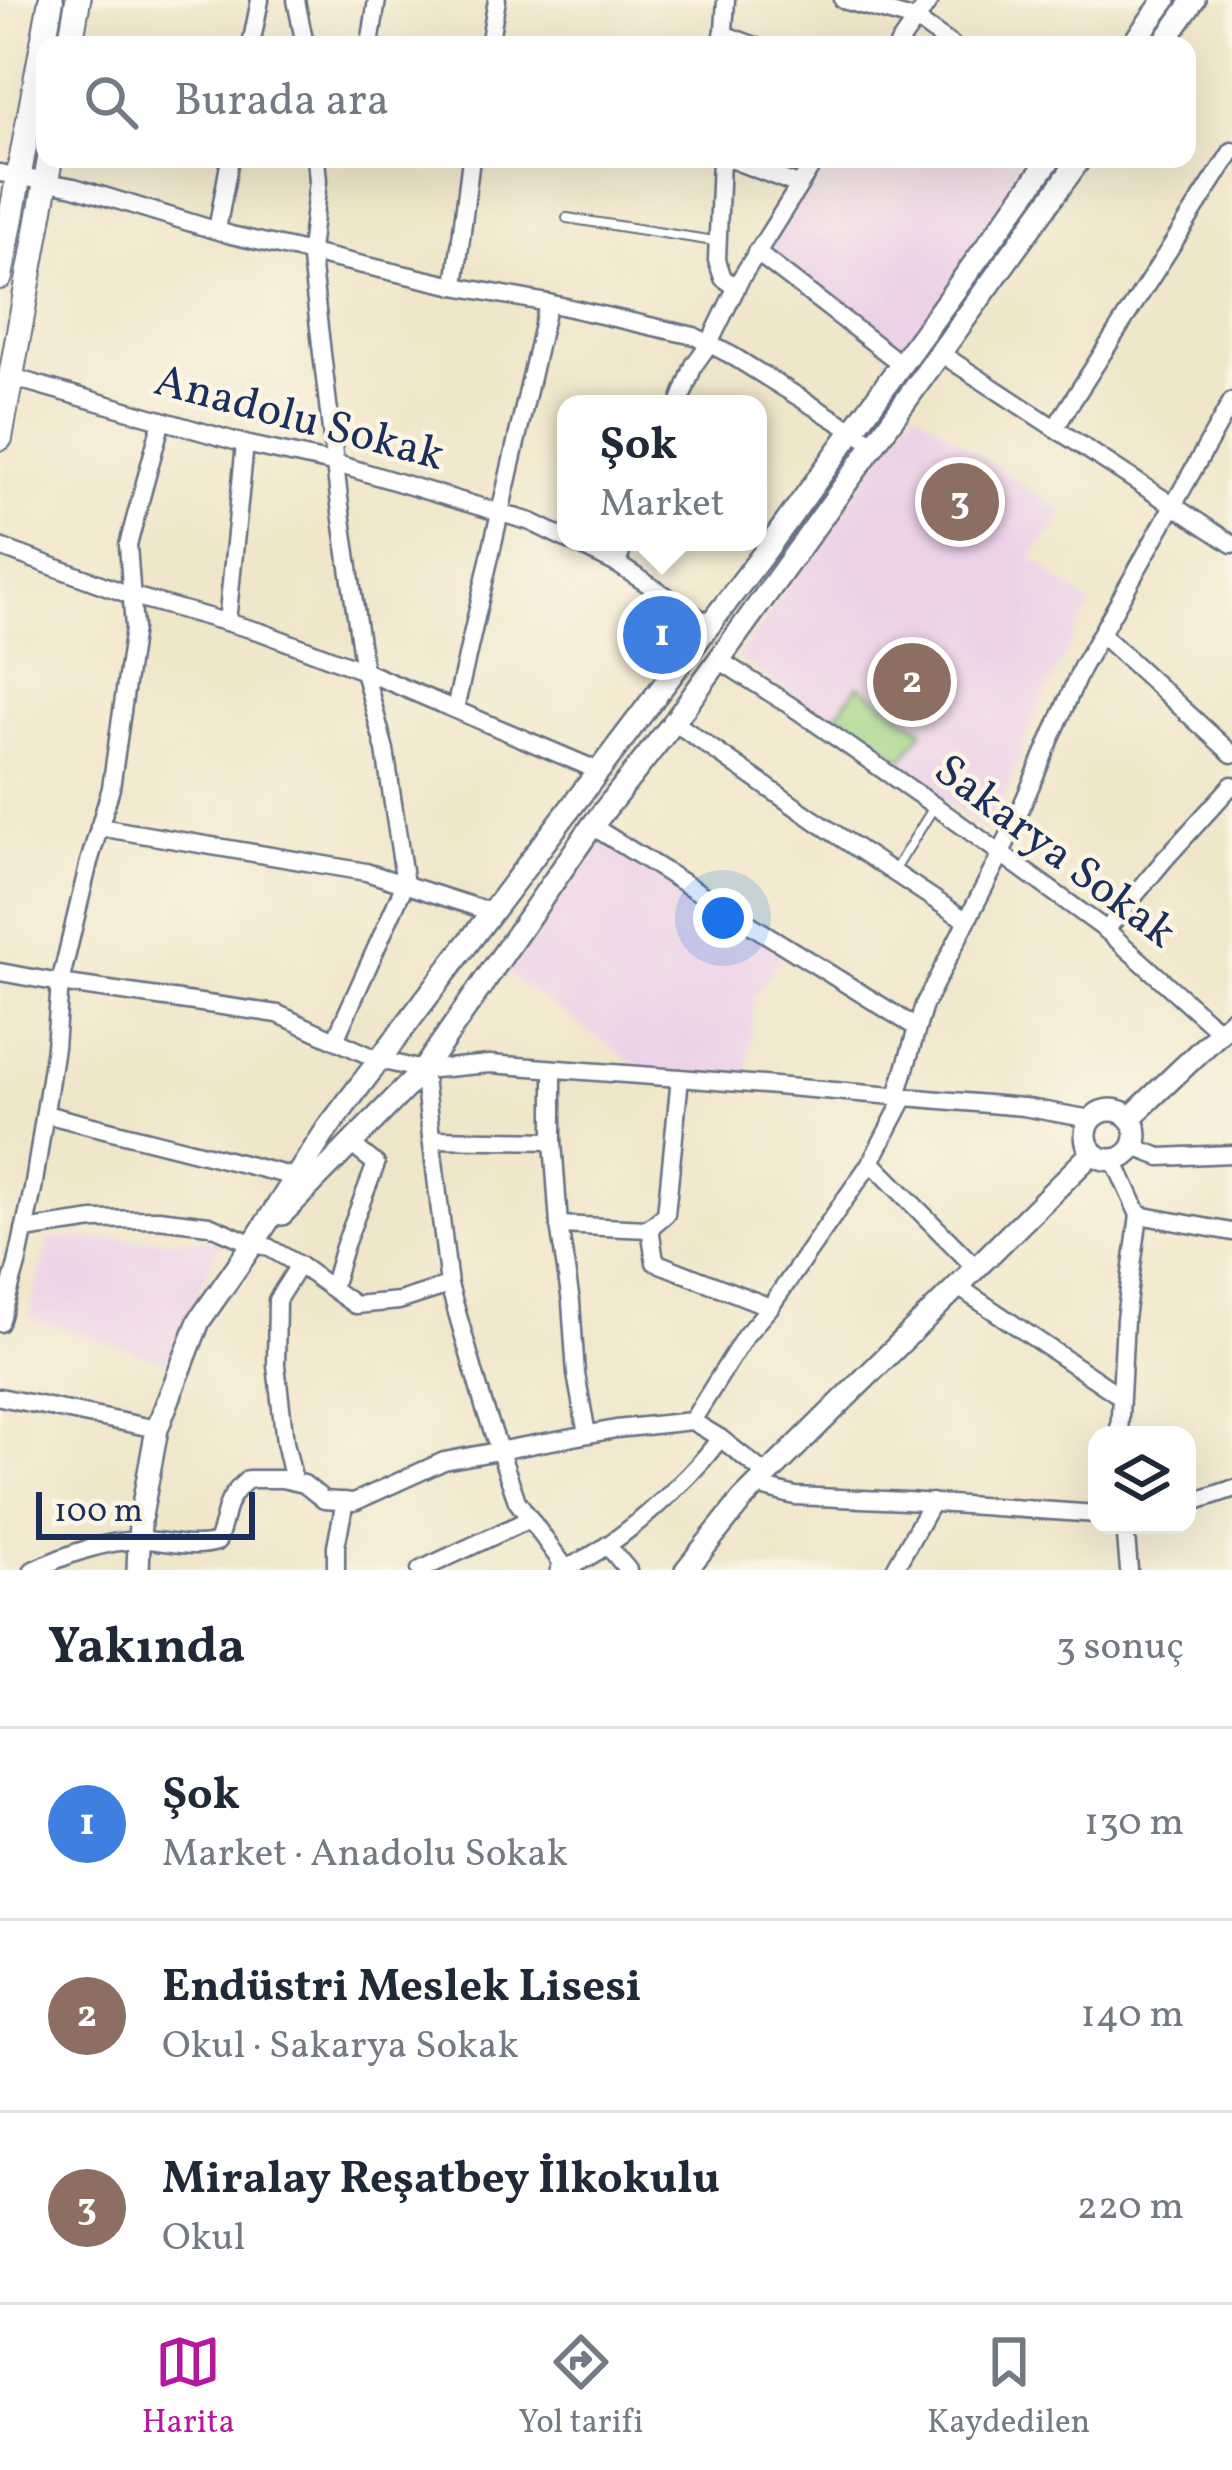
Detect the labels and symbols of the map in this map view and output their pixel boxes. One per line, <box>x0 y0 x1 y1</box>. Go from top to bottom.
street label: Anadolu Sokak <box>147 351 451 489</box>
pin: 3 <box>921 457 999 547</box>
pin: 1 <box>623 590 701 680</box>
pin: 2 <box>873 637 951 727</box>
street label: Sakarya Sokak <box>920 741 1188 965</box>
your location <box>693 888 753 948</box>
scale bar <box>36 1486 255 1539</box>

